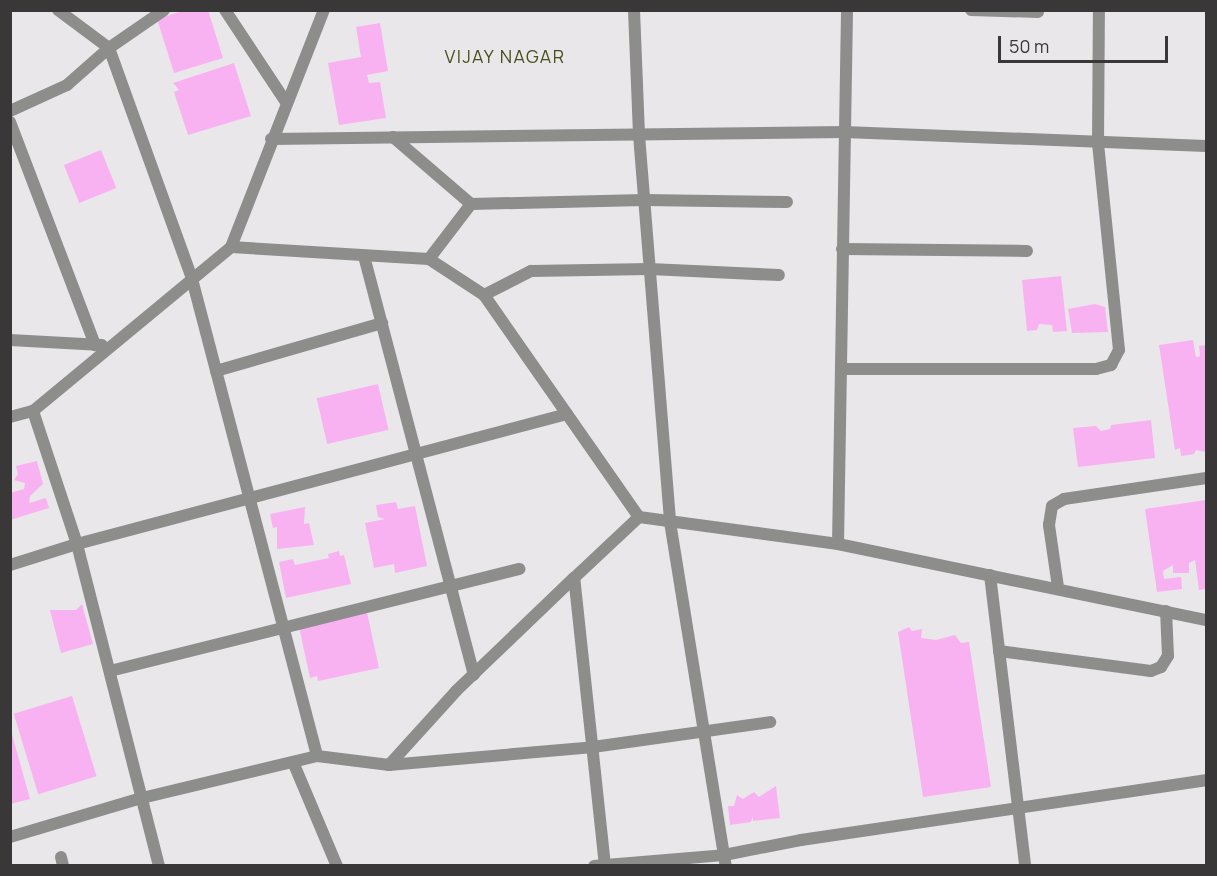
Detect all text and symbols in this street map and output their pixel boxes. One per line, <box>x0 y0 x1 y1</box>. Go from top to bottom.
scale bar <box>1001 24 1170 62</box>
text: 50 m <box>1009 34 1049 58</box>
district label: VIJAY NAGAR <box>444 45 566 67</box>

